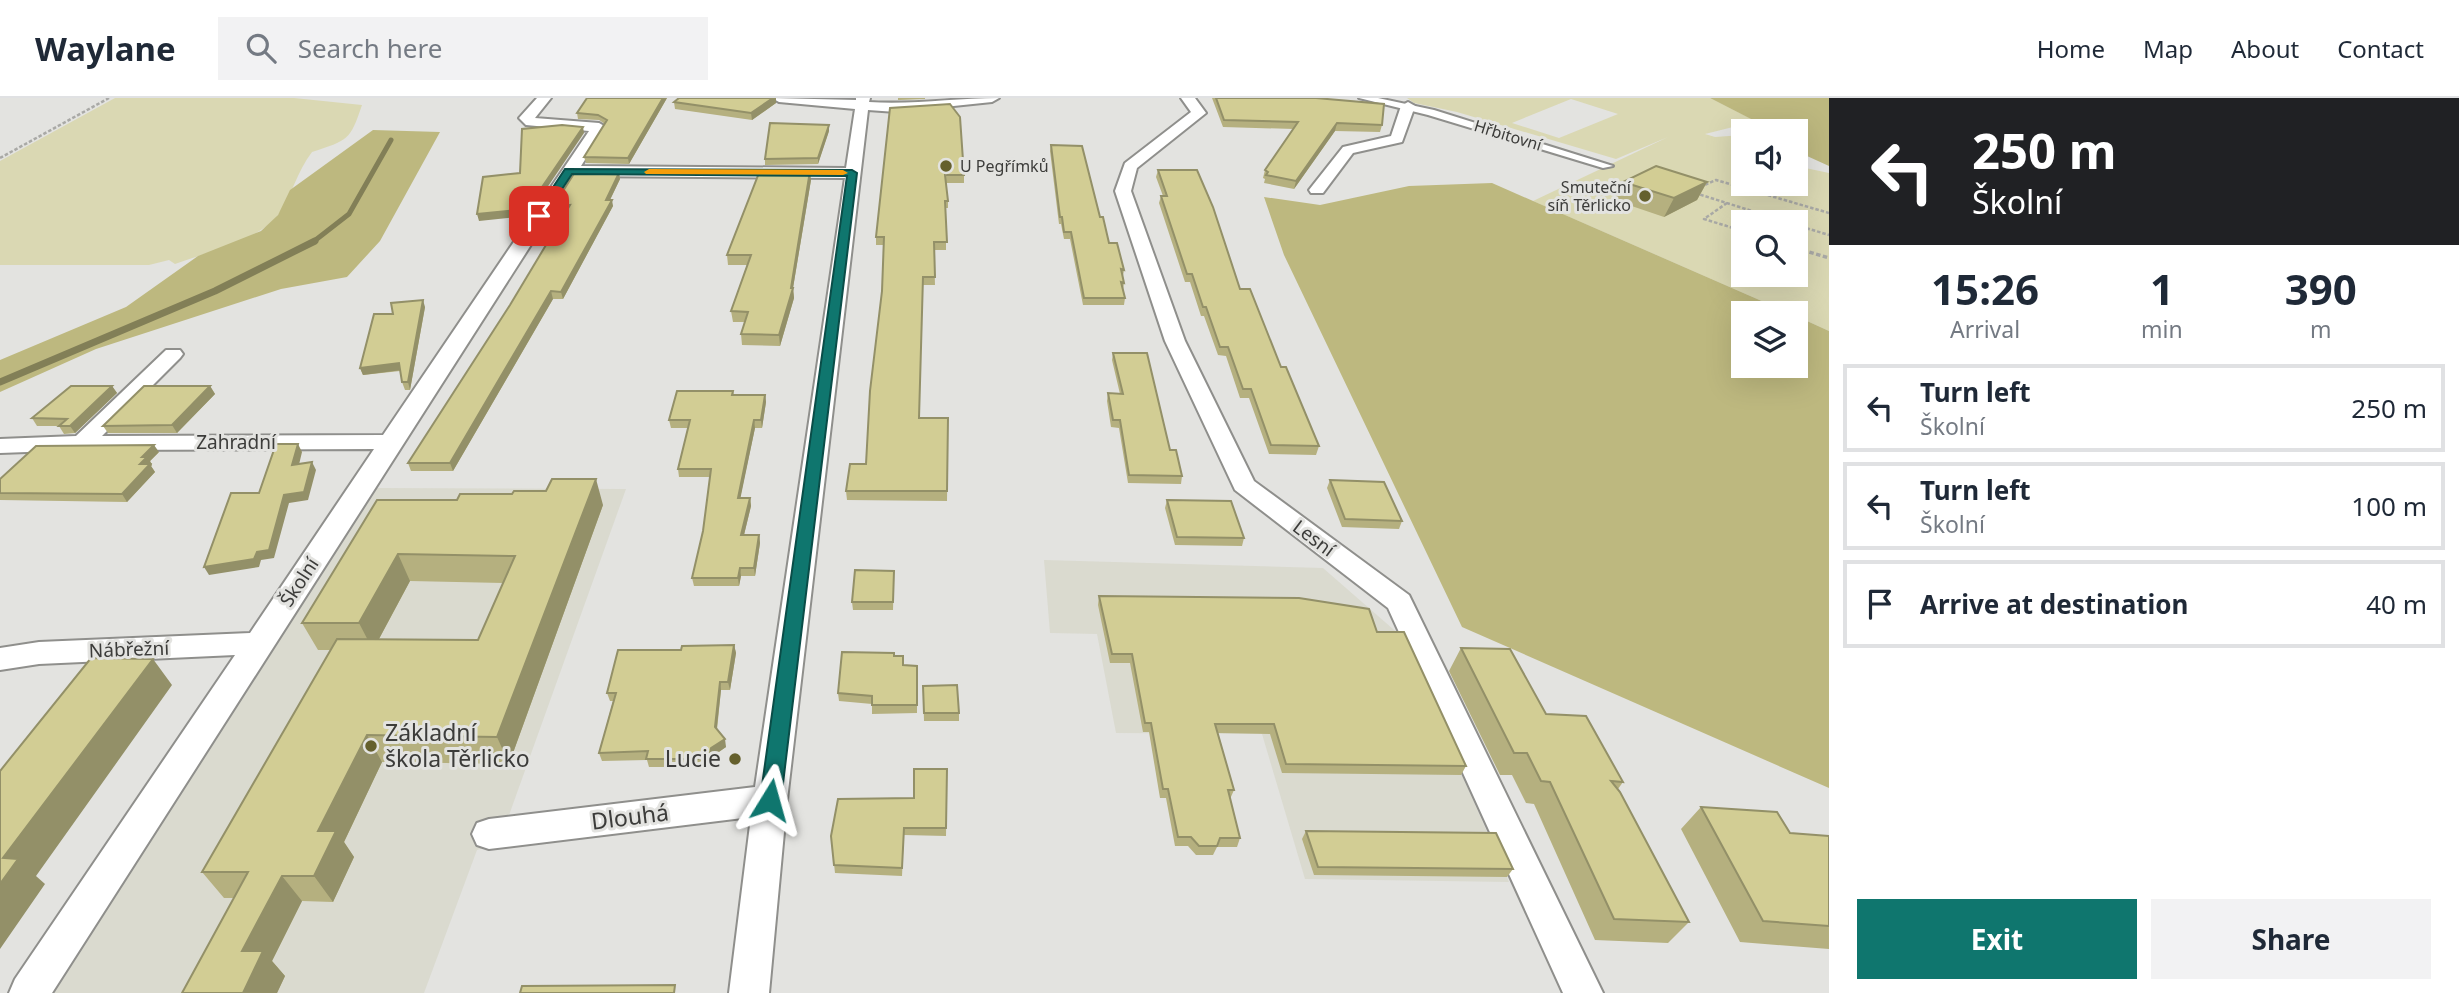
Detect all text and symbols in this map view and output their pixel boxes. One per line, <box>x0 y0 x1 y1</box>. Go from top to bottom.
search box <box>218 17 708 80</box>
text: Waylane <box>35 26 176 71</box>
icon: search <box>242 29 280 67</box>
text: Search here <box>298 30 442 66</box>
text: Home <box>2037 32 2105 65</box>
text: Map <box>2143 32 2193 65</box>
text: About <box>2231 32 2299 65</box>
text: Contact <box>2337 32 2424 65</box>
street label: Hřbitovní <box>1471 114 1545 156</box>
text: 250 m <box>1972 117 2117 183</box>
map controls <box>1731 119 1808 378</box>
button: sound <box>1731 119 1808 196</box>
icon: left <box>1857 126 1948 217</box>
place label: U Pegřímků <box>960 155 1049 177</box>
marker: U Pegřímků <box>938 158 954 174</box>
place label: Smuteční síň Těrlicko <box>1548 176 1632 216</box>
text: Školní <box>1972 180 2062 223</box>
pin <box>509 186 569 246</box>
marker: Smuteční síň Těrlicko <box>1637 188 1653 204</box>
icon: arrive <box>520 197 558 235</box>
button: search <box>1731 210 1808 287</box>
text: 15:26 <box>1931 260 2039 317</box>
text: 1 <box>2150 260 2174 317</box>
text: 390 <box>2285 260 2357 317</box>
button: layers <box>1731 301 1808 378</box>
text: Arrival <box>1950 313 2020 345</box>
text: min <box>2141 313 2183 345</box>
text: m <box>2310 313 2332 345</box>
text: Turn left <box>1920 374 2031 410</box>
icon: left <box>1861 389 1899 427</box>
text: 250 m <box>2351 390 2427 426</box>
text: Školní <box>1920 410 1985 442</box>
street label: Zahradní <box>196 429 277 455</box>
text: Turn left <box>1920 472 2031 508</box>
icon: left <box>1861 487 1899 525</box>
text: 100 m <box>2351 488 2427 524</box>
text: Školní <box>1920 508 1985 540</box>
street label: Lesní <box>1288 514 1341 563</box>
street label: Školní <box>273 552 325 612</box>
icon: arrive <box>1861 585 1899 623</box>
text: Arrive at destination <box>1920 586 2189 622</box>
text: 40 m <box>2366 586 2427 622</box>
street label: Nábřežní <box>88 635 171 663</box>
place label: Základní škola Těrlicko <box>385 716 530 774</box>
marker: Základní škola Těrlicko <box>363 738 379 754</box>
place label: Lucie <box>665 742 721 774</box>
marker: Lucie <box>727 751 743 767</box>
position arrow <box>733 763 807 837</box>
street label: Dlouhá <box>589 795 671 837</box>
button: Exit <box>1857 899 2137 979</box>
button: Share <box>2151 899 2431 979</box>

